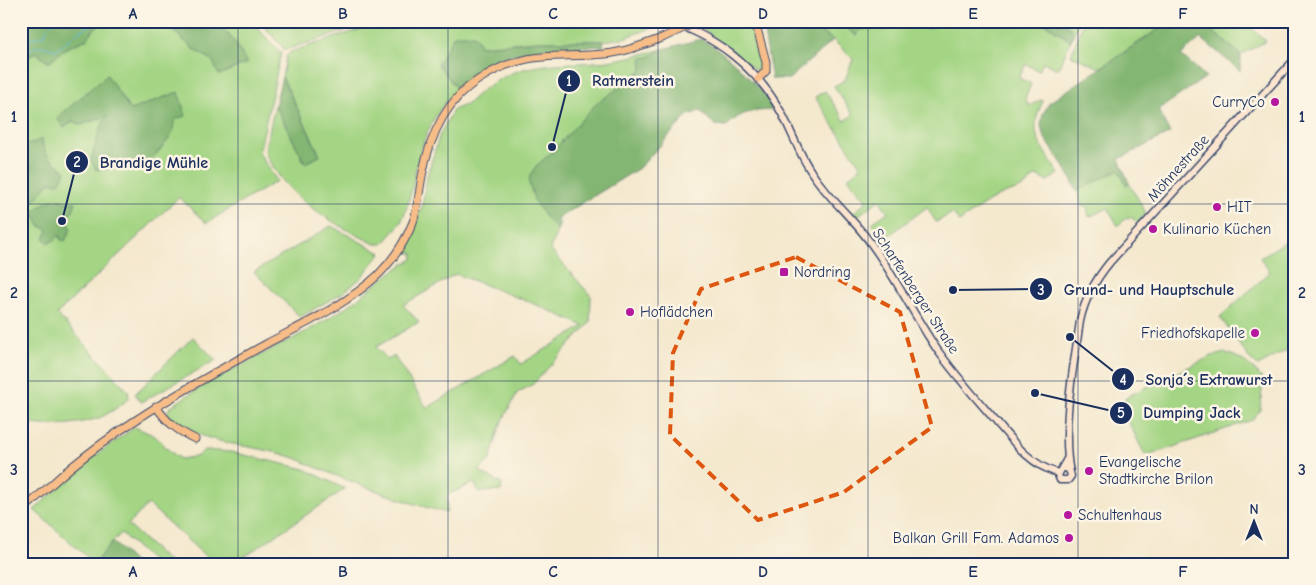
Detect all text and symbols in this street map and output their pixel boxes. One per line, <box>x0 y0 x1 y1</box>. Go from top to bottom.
text: A <box>129 5 138 23</box>
text: B <box>338 5 348 23</box>
text: C <box>548 5 558 23</box>
text: D <box>758 5 768 23</box>
text: E <box>968 5 978 23</box>
text: F <box>1178 5 1188 23</box>
callout: Ratmerstein <box>557 65 684 96</box>
text: 1 <box>566 72 572 90</box>
text: Ratmerstein <box>592 72 674 90</box>
place label: CurryCo <box>1212 93 1265 111</box>
marker: CurryCo <box>1269 96 1281 108</box>
text: 1 <box>11 108 17 126</box>
text: 1 <box>1299 108 1305 126</box>
street label: Möhnestraße <box>1143 131 1213 205</box>
callout: Brandige Mühle <box>65 147 218 178</box>
text: 2 <box>73 153 81 171</box>
text: Brandige Mühle <box>100 154 208 172</box>
place label: HIT <box>1227 198 1252 216</box>
marker: HIT <box>1211 201 1223 213</box>
place label: Kulinario Küchen <box>1163 220 1271 238</box>
marker: Kulinario Küchen <box>1147 223 1159 235</box>
street label: Scharfenberger Straße <box>869 225 964 357</box>
place label: Nordring <box>794 263 851 281</box>
marker: Nordring <box>778 266 790 278</box>
callout: Grund- und Hauptschule <box>1029 274 1244 305</box>
text: 3 <box>1037 281 1045 299</box>
text: Grund- und Hauptschule <box>1064 281 1234 299</box>
text: 2 <box>10 284 18 302</box>
text: 2 <box>1298 284 1306 302</box>
place label: Hoflädchen <box>640 303 713 321</box>
marker: Hoflädchen <box>624 306 636 318</box>
place label: Friedhofskapelle <box>1141 324 1245 342</box>
marker: Friedhofskapelle <box>1249 327 1261 339</box>
callout: Sonja´s Extrawurst <box>1110 364 1283 395</box>
text: 4 <box>1119 371 1127 389</box>
text: Sonja´s Extrawurst <box>1145 371 1273 389</box>
callout: Dumping Jack <box>1109 397 1251 428</box>
text: 5 <box>1117 404 1125 422</box>
text: Dumping Jack <box>1143 404 1241 422</box>
place label: Evangelische Stadtkirche Brilon <box>1099 453 1213 488</box>
text: 3 <box>10 461 18 479</box>
text: 3 <box>1298 461 1306 479</box>
marker: Evangelische Stadtkirche Brilon <box>1083 465 1095 477</box>
north arrow <box>1228 498 1278 548</box>
text: N <box>1249 501 1259 518</box>
place label: Schultenhaus <box>1078 506 1162 524</box>
marker: Schultenhaus <box>1062 509 1074 521</box>
place label: Balkan Grill Fam. Adamos <box>893 529 1059 547</box>
marker: Balkan Grill Fam. Adamos <box>1063 532 1075 544</box>
text: A <box>129 563 138 581</box>
text: B <box>338 563 348 581</box>
text: C <box>548 563 558 581</box>
text: D <box>758 563 768 581</box>
text: E <box>968 563 978 581</box>
text: F <box>1178 563 1188 581</box>

